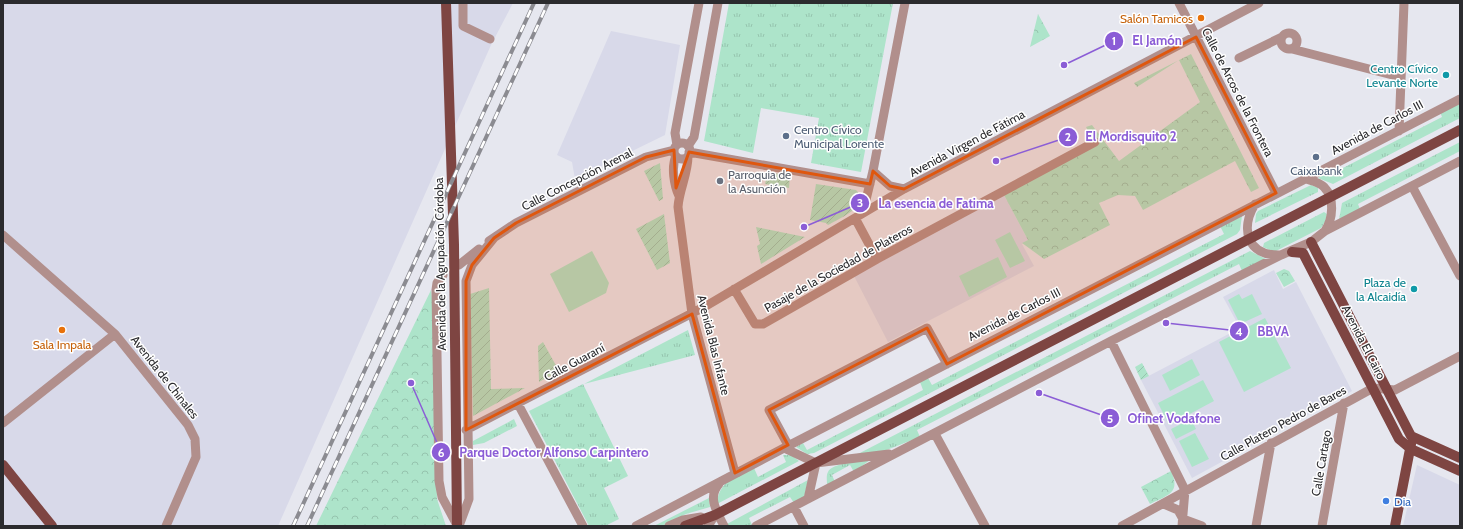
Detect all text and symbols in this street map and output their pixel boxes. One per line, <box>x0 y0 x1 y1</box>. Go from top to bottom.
place label: Salón Tamicos <box>1120 11 1193 26</box>
marker: Salón Tamicos <box>1196 13 1206 23</box>
street label: Calle de Arcos de la Frontera <box>1199 25 1277 159</box>
callout: El Jamón <box>1104 28 1190 53</box>
text: El Jamón <box>1132 32 1182 48</box>
text: 1 <box>1112 33 1116 48</box>
place label: Centro Cívico Levante Norte <box>1366 61 1438 90</box>
marker: Centro Cívico Levante Norte <box>1441 70 1451 80</box>
street label: Avenida de Carlos III <box>1328 96 1426 158</box>
street label: Avenida Virgen de Fátima <box>907 106 1027 180</box>
place label: Centro Cívico Municipal Lorente <box>794 122 884 151</box>
callout: El Mordisquito 2 <box>1058 124 1185 149</box>
text: El Mordisquito 2 <box>1085 128 1177 144</box>
text: 2 <box>1065 129 1071 144</box>
marker: Centro Cívico Municipal Lorente <box>781 131 791 141</box>
street label: Calle Concepción Arenal <box>519 144 635 214</box>
marker: Caixabank <box>1311 152 1321 162</box>
place label: Caixabank <box>1290 163 1342 178</box>
place label: Parroquia de la Asunción <box>728 167 791 196</box>
marker: Parroquia de la Asunción <box>715 176 725 186</box>
street label: Avenida de la Agrupación Córdoba <box>431 177 449 351</box>
callout: La esencia de Fatima <box>850 191 1002 216</box>
text: 3 <box>857 195 863 210</box>
text: La esencia de Fatima <box>878 195 994 211</box>
street label: Pasaje de la Sociedad de Plateros <box>761 221 915 315</box>
place label: Plaza de la Alcaidía <box>1356 275 1406 304</box>
street label: Avenida de Carlos III <box>965 284 1063 344</box>
marker: Plaza de la Alcaidía <box>1409 284 1419 294</box>
street label: Avenida Blas Infante <box>694 293 734 397</box>
street label: Avenida El Cairo <box>1339 302 1389 382</box>
callout: BBVA <box>1229 319 1296 344</box>
text: BBVA <box>1257 323 1290 339</box>
text: 4 <box>1235 324 1243 339</box>
marker: Sala Impala <box>57 325 67 335</box>
street label: Avenida de Chinales <box>128 332 202 422</box>
place label: Sala Impala <box>33 337 92 352</box>
street label: Calle Guaraní <box>541 340 607 384</box>
street label: Calle Platero Pedro de Bares <box>1217 382 1349 464</box>
callout: Ofinet Vodafone <box>1100 406 1229 431</box>
text: Ofinet Vodafone <box>1127 410 1221 426</box>
text: 5 <box>1107 411 1113 426</box>
street label: Calle Cartago <box>1308 428 1334 497</box>
callout: Parque Doctor Alfonso Carpintero <box>431 440 657 465</box>
text: Parque Doctor Alfonso Carpintero <box>459 444 649 460</box>
text: 6 <box>438 445 445 460</box>
place label: Dia <box>1394 494 1411 509</box>
marker: Dia <box>1381 496 1391 506</box>

